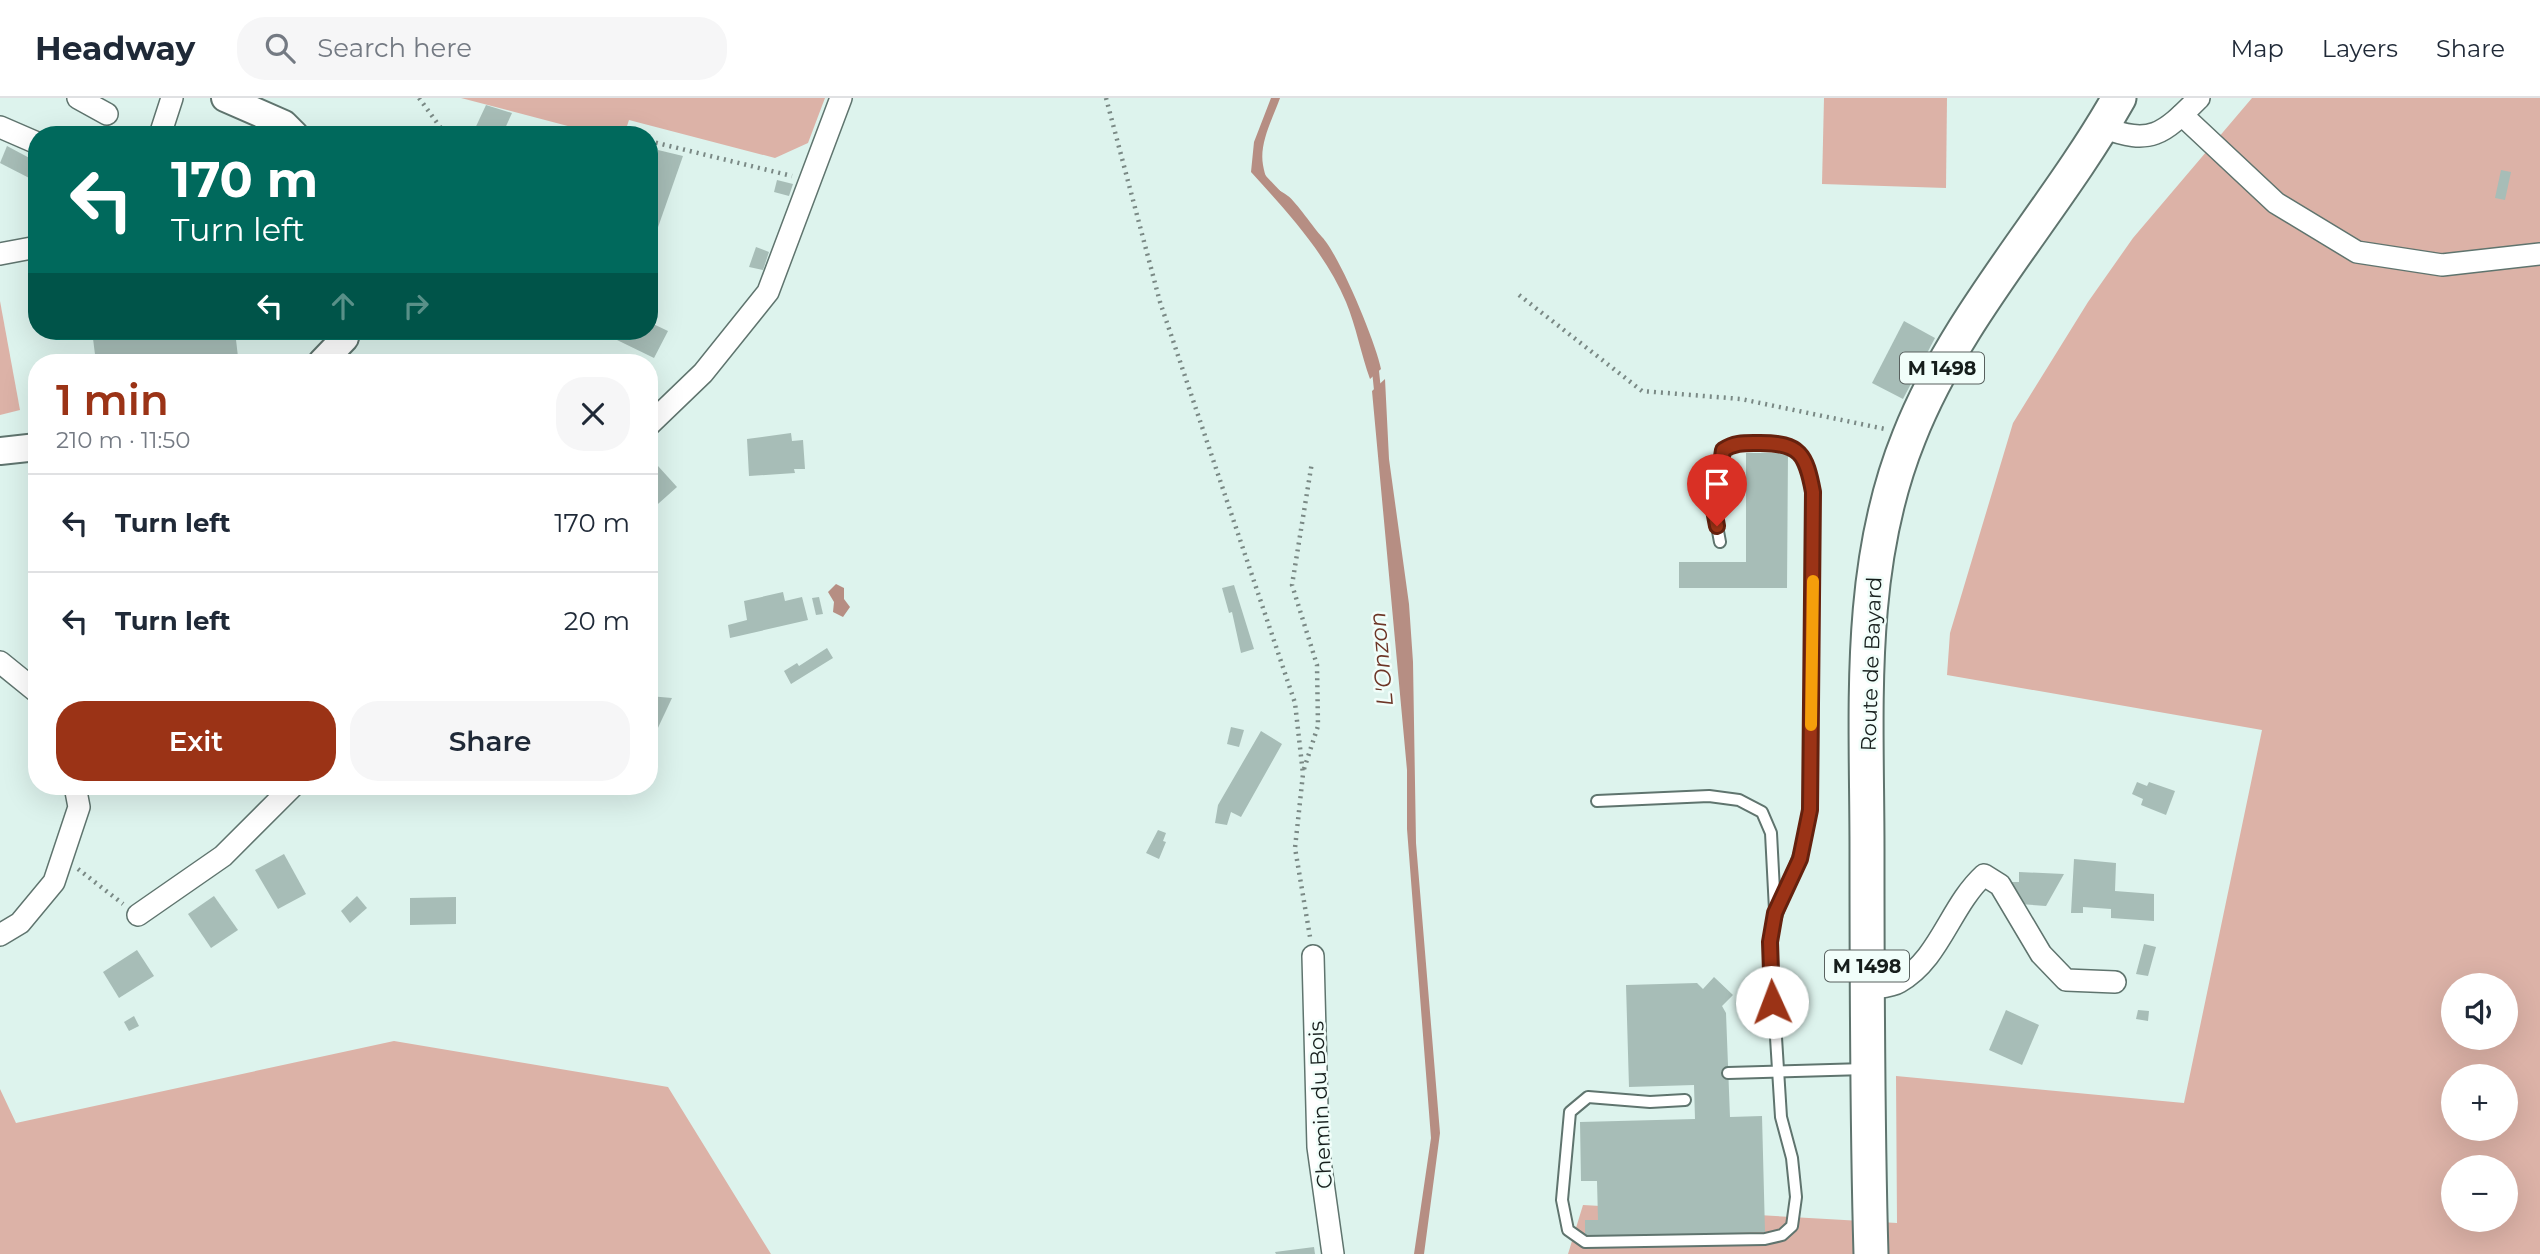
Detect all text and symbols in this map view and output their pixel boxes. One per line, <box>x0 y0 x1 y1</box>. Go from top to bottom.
search box <box>237 17 727 80</box>
text: Headway <box>35 28 195 68</box>
icon: search <box>261 29 299 67</box>
text: Search here <box>317 32 472 64</box>
text: Map <box>2230 34 2284 63</box>
text: Layers <box>2322 34 2398 63</box>
text: Share <box>2436 34 2505 63</box>
text: 170 m <box>171 150 318 209</box>
icon: left <box>56 154 147 245</box>
text: Turn left <box>171 210 305 249</box>
icon: left <box>251 287 289 325</box>
icon: ahead <box>324 287 362 325</box>
icon: right <box>397 287 435 325</box>
road number: M 1498 <box>1900 352 1984 384</box>
text: 1 min <box>56 374 169 426</box>
button: close <box>556 377 630 451</box>
text: 210 m · 11:50 <box>56 426 191 454</box>
pin <box>1687 454 1747 526</box>
icon: arrive <box>1698 465 1736 503</box>
icon: left <box>56 504 94 542</box>
text: Turn left <box>115 507 231 539</box>
text: 170 m <box>554 507 630 539</box>
street label: Route de Bayard <box>1855 576 1887 752</box>
icon: left <box>56 602 94 640</box>
text: Turn left <box>115 605 231 637</box>
text: 20 m <box>564 605 630 637</box>
water label: L'Onzon <box>1363 611 1399 707</box>
button: Exit <box>56 701 336 781</box>
button: Share <box>350 701 630 781</box>
road number: M 1498 <box>1825 950 1909 982</box>
position arrow <box>1735 965 1809 1039</box>
map controls <box>2441 973 2518 1232</box>
button: sound <box>2441 973 2518 1050</box>
street label: Chemin du Bois <box>1303 1020 1337 1190</box>
button: + <box>2441 1064 2518 1141</box>
button: − <box>2441 1155 2518 1232</box>

